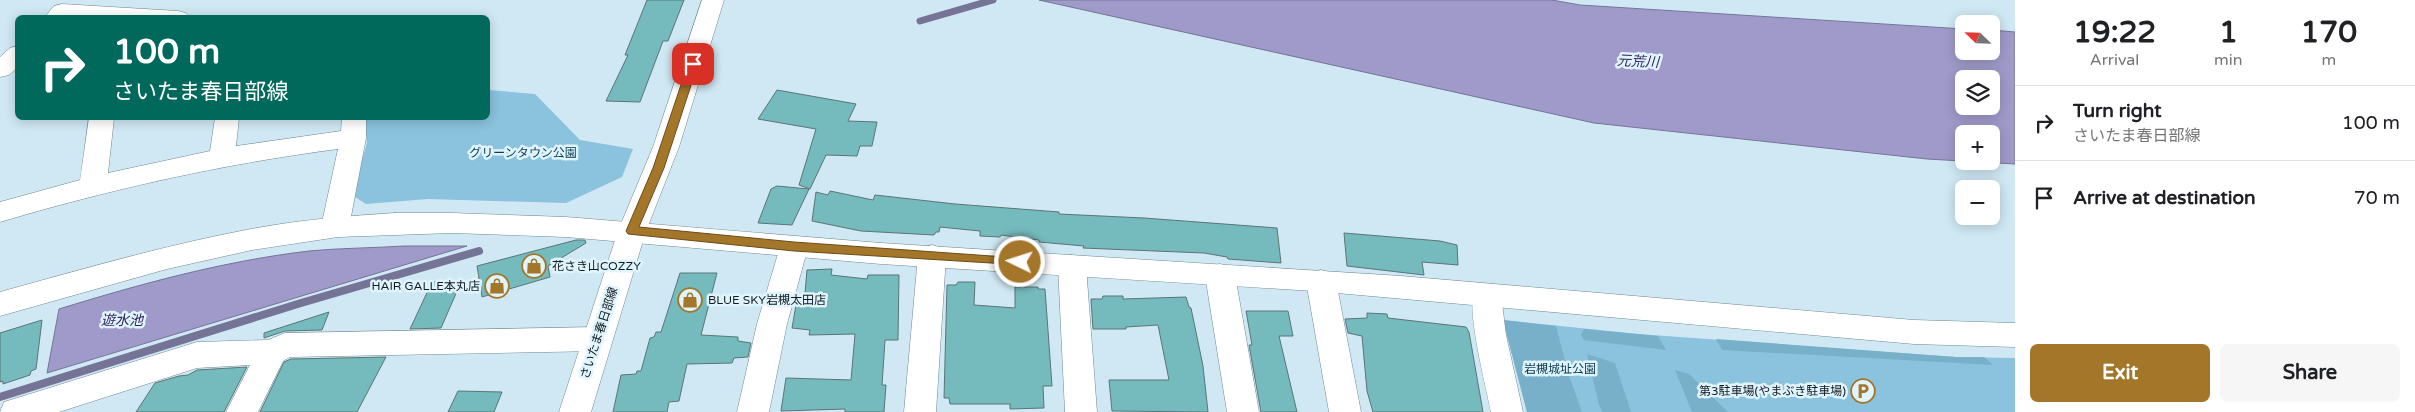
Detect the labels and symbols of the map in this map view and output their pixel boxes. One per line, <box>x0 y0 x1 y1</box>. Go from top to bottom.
north arrow <box>1955 15 2000 60</box>
pin <box>672 43 714 85</box>
water label: 元荒川 <box>1617 52 1661 71</box>
park label: グリーンタウン公園 <box>469 146 577 160</box>
position arrow <box>993 235 1045 287</box>
shop icon: 花さき山COZZY <box>521 253 547 279</box>
place label: 花さき山COZZY <box>552 259 641 273</box>
shop icon: HAIR GALLE本丸店 <box>484 273 510 299</box>
place label: HAIR GALLE本丸店 <box>371 279 480 293</box>
street label: さいたま春日部線 <box>578 285 620 381</box>
shop icon: BLUE SKY岩槻太田店 <box>677 287 703 313</box>
place label: BLUE SKY岩槻太田店 <box>708 293 826 307</box>
water label: 遊水池 <box>101 312 145 329</box>
park label: 岩槻城址公園 <box>1524 362 1596 376</box>
parking icon: 第3駐車場(やまぶき駐車場) <box>1850 378 1876 404</box>
place label: 第3駐車場(やまぶき駐車場) <box>1699 384 1846 398</box>

